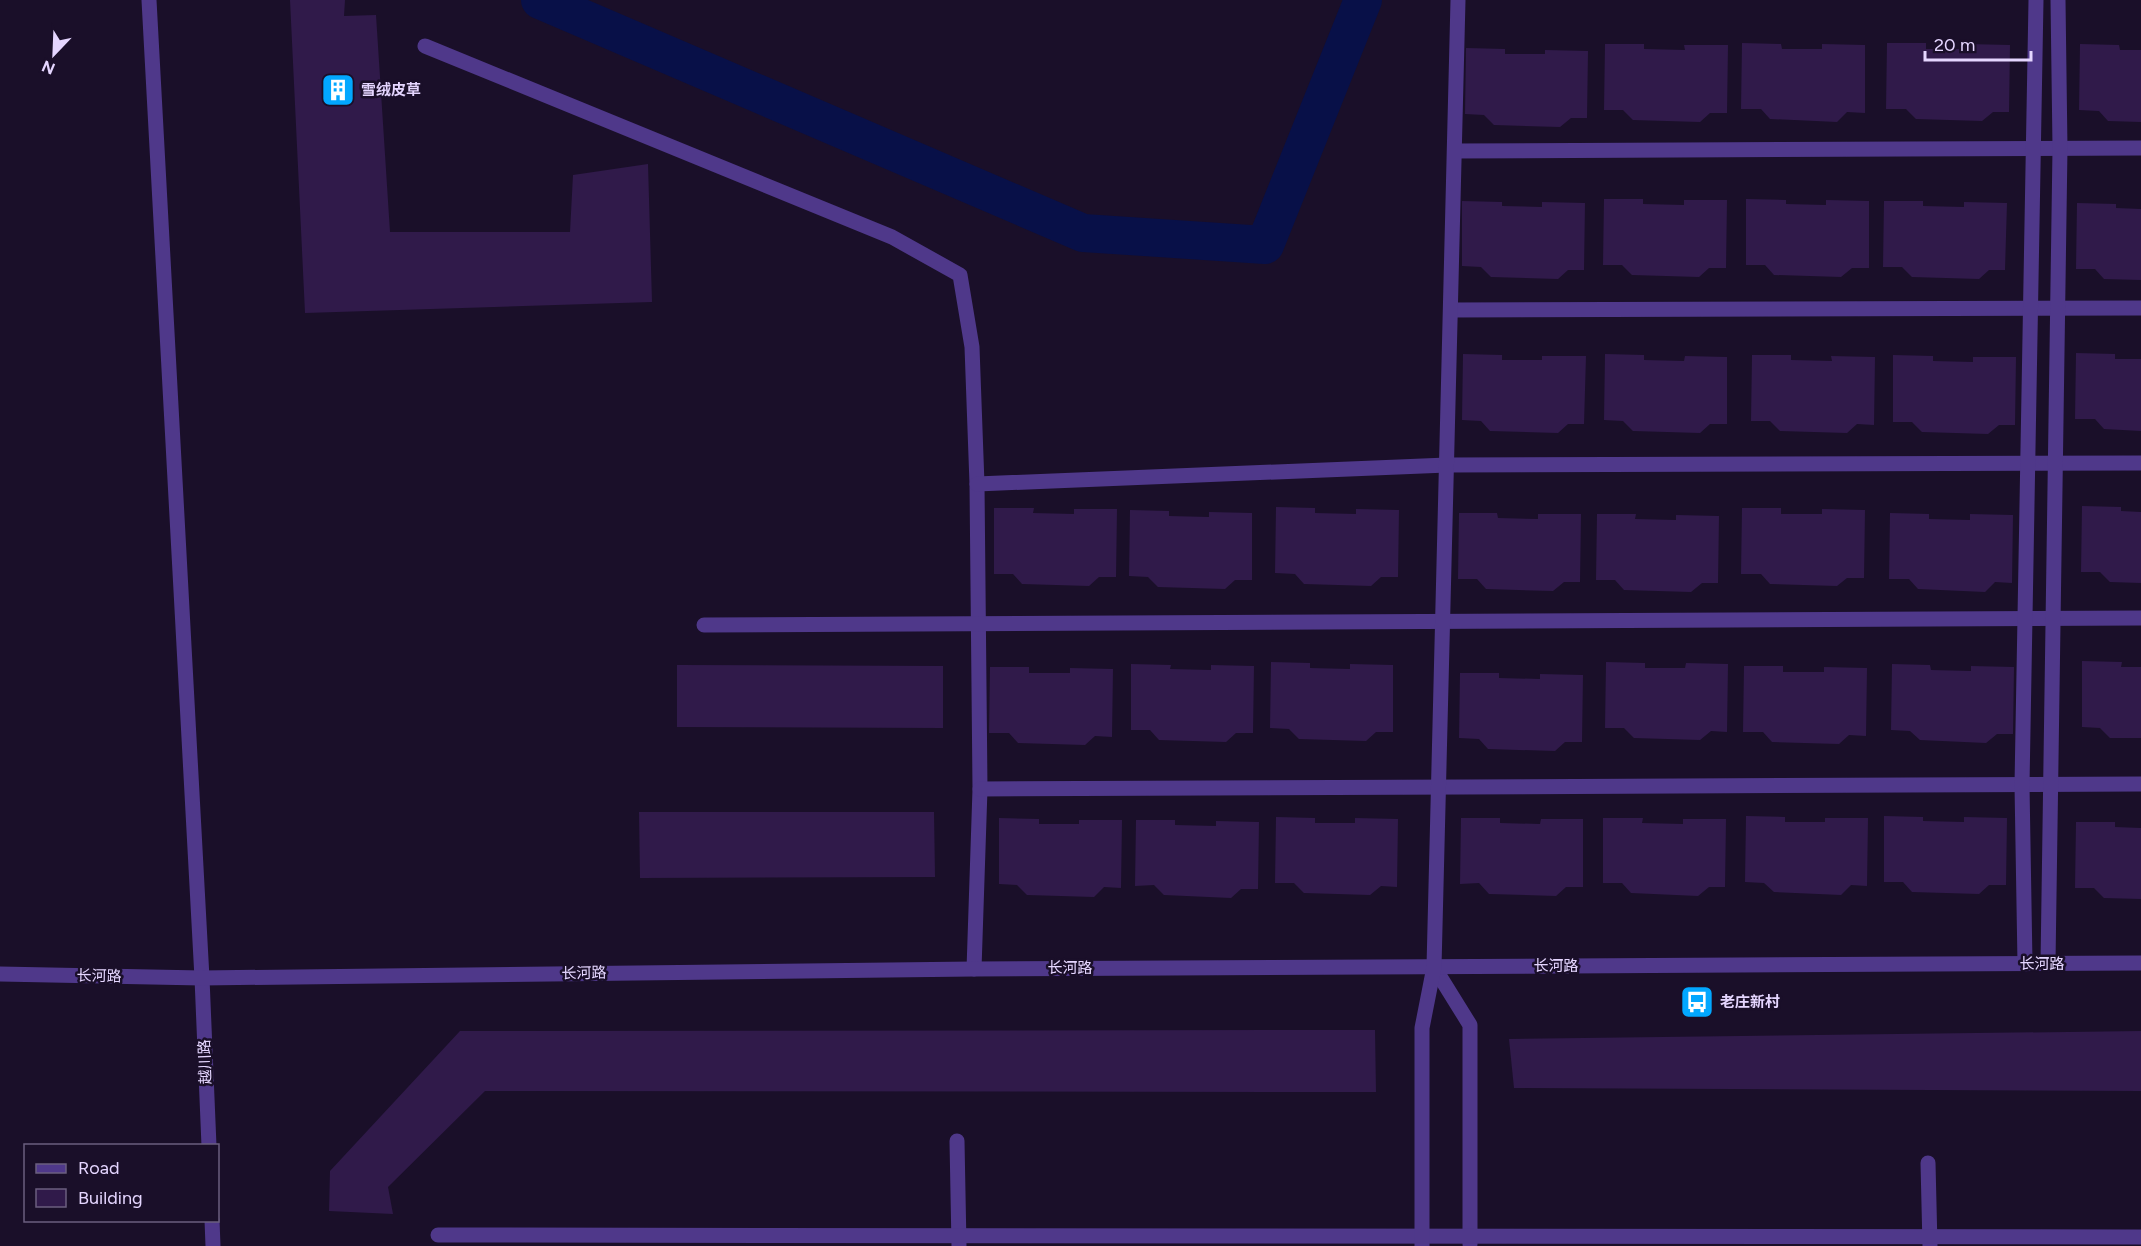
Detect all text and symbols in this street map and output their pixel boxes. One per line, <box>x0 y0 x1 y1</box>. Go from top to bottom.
north arrow <box>24 24 84 84</box>
scale bar <box>1925 24 2032 62</box>
text: 20 m <box>1934 34 1975 56</box>
text: N <box>39 56 58 79</box>
building icon: 雪绒皮草 <box>320 72 356 108</box>
place label: 雪绒皮草 <box>361 81 421 99</box>
street label: 长河路 <box>2019 955 2065 973</box>
street label: 长河路 <box>1533 957 1579 975</box>
street label: 长河路 <box>1047 959 1093 977</box>
street label: 长河路 <box>561 964 607 982</box>
street label: 长河路 <box>76 967 122 985</box>
bus stop icon: 老庄新村 <box>1679 984 1715 1020</box>
place label: 老庄新村 <box>1720 993 1780 1011</box>
street label: 越川路 <box>195 1039 215 1085</box>
legend <box>24 1144 219 1222</box>
text: Road <box>78 1157 119 1179</box>
text: Building <box>78 1187 143 1209</box>

